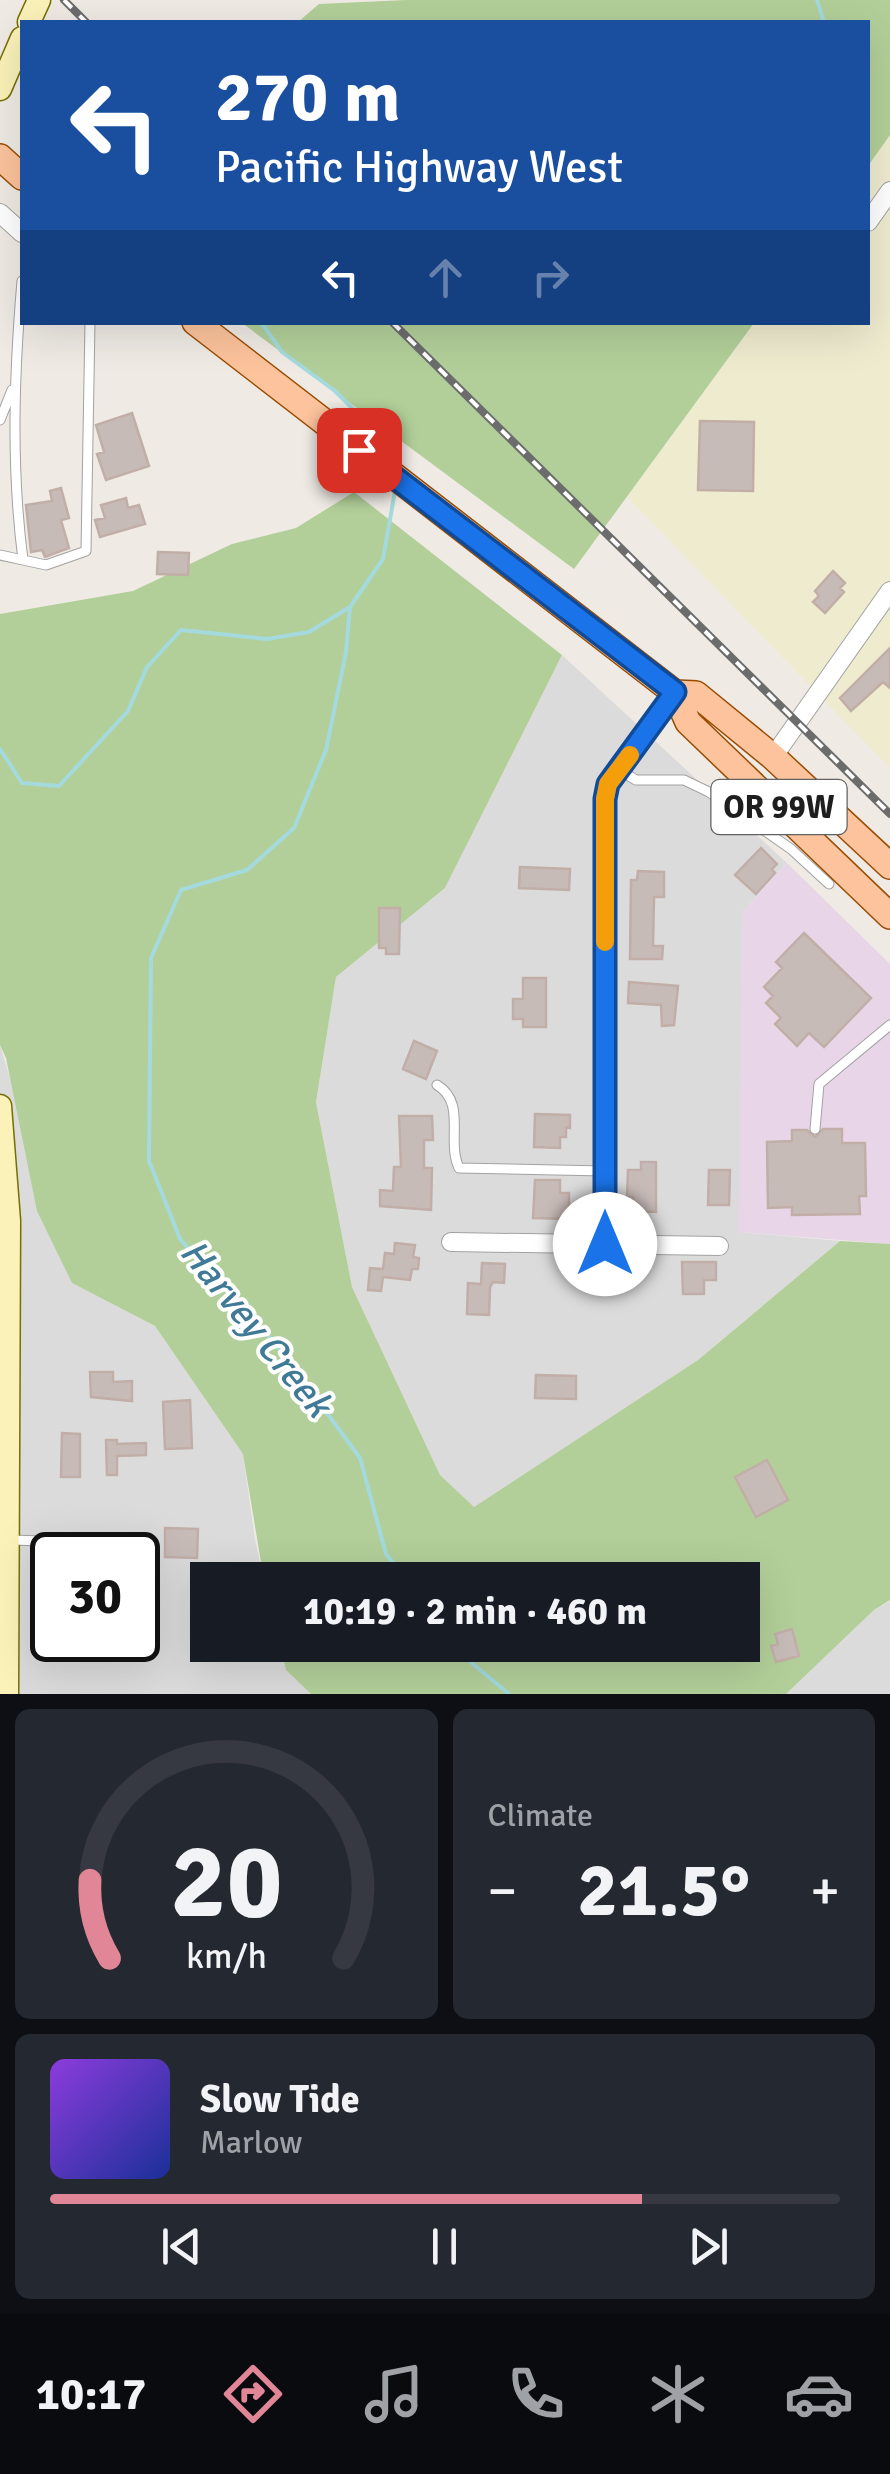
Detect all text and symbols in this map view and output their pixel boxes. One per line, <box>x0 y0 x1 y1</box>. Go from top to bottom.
text: 270 m <box>215 54 400 140</box>
icon: left <box>50 60 180 190</box>
text: Pacific Highway West <box>215 140 623 195</box>
icon: left <box>313 250 368 305</box>
icon: ahead <box>418 250 473 305</box>
icon: right <box>523 250 578 305</box>
pin <box>317 408 402 493</box>
icon: arrive <box>332 423 387 478</box>
road number: OR 99W <box>712 780 846 834</box>
position arrow <box>553 1192 657 1296</box>
water label: Harvey Creek <box>170 1230 344 1429</box>
speed limit sign: 30 <box>30 1532 160 1662</box>
text: 10:19 · 2 min · 460 m <box>303 1588 647 1635</box>
text: Climate <box>488 1796 593 1835</box>
text: 20 <box>170 1818 282 1946</box>
text: 21.5° <box>577 1844 750 1937</box>
text: − <box>488 1857 517 1925</box>
text: + <box>810 1857 840 1925</box>
text: km/h <box>186 1934 267 1978</box>
text: Slow Tide <box>200 2076 360 2123</box>
text: Marlow <box>200 2123 302 2162</box>
icon: previous <box>154 2219 209 2274</box>
icon: pause <box>417 2219 472 2274</box>
icon: next <box>681 2219 736 2274</box>
icon: directions <box>218 2359 288 2429</box>
icon: music <box>359 2359 429 2429</box>
icon: phone <box>501 2359 571 2429</box>
icon: climate <box>643 2359 713 2429</box>
icon: car <box>784 2359 854 2429</box>
text: 10:17 <box>36 2367 146 2422</box>

